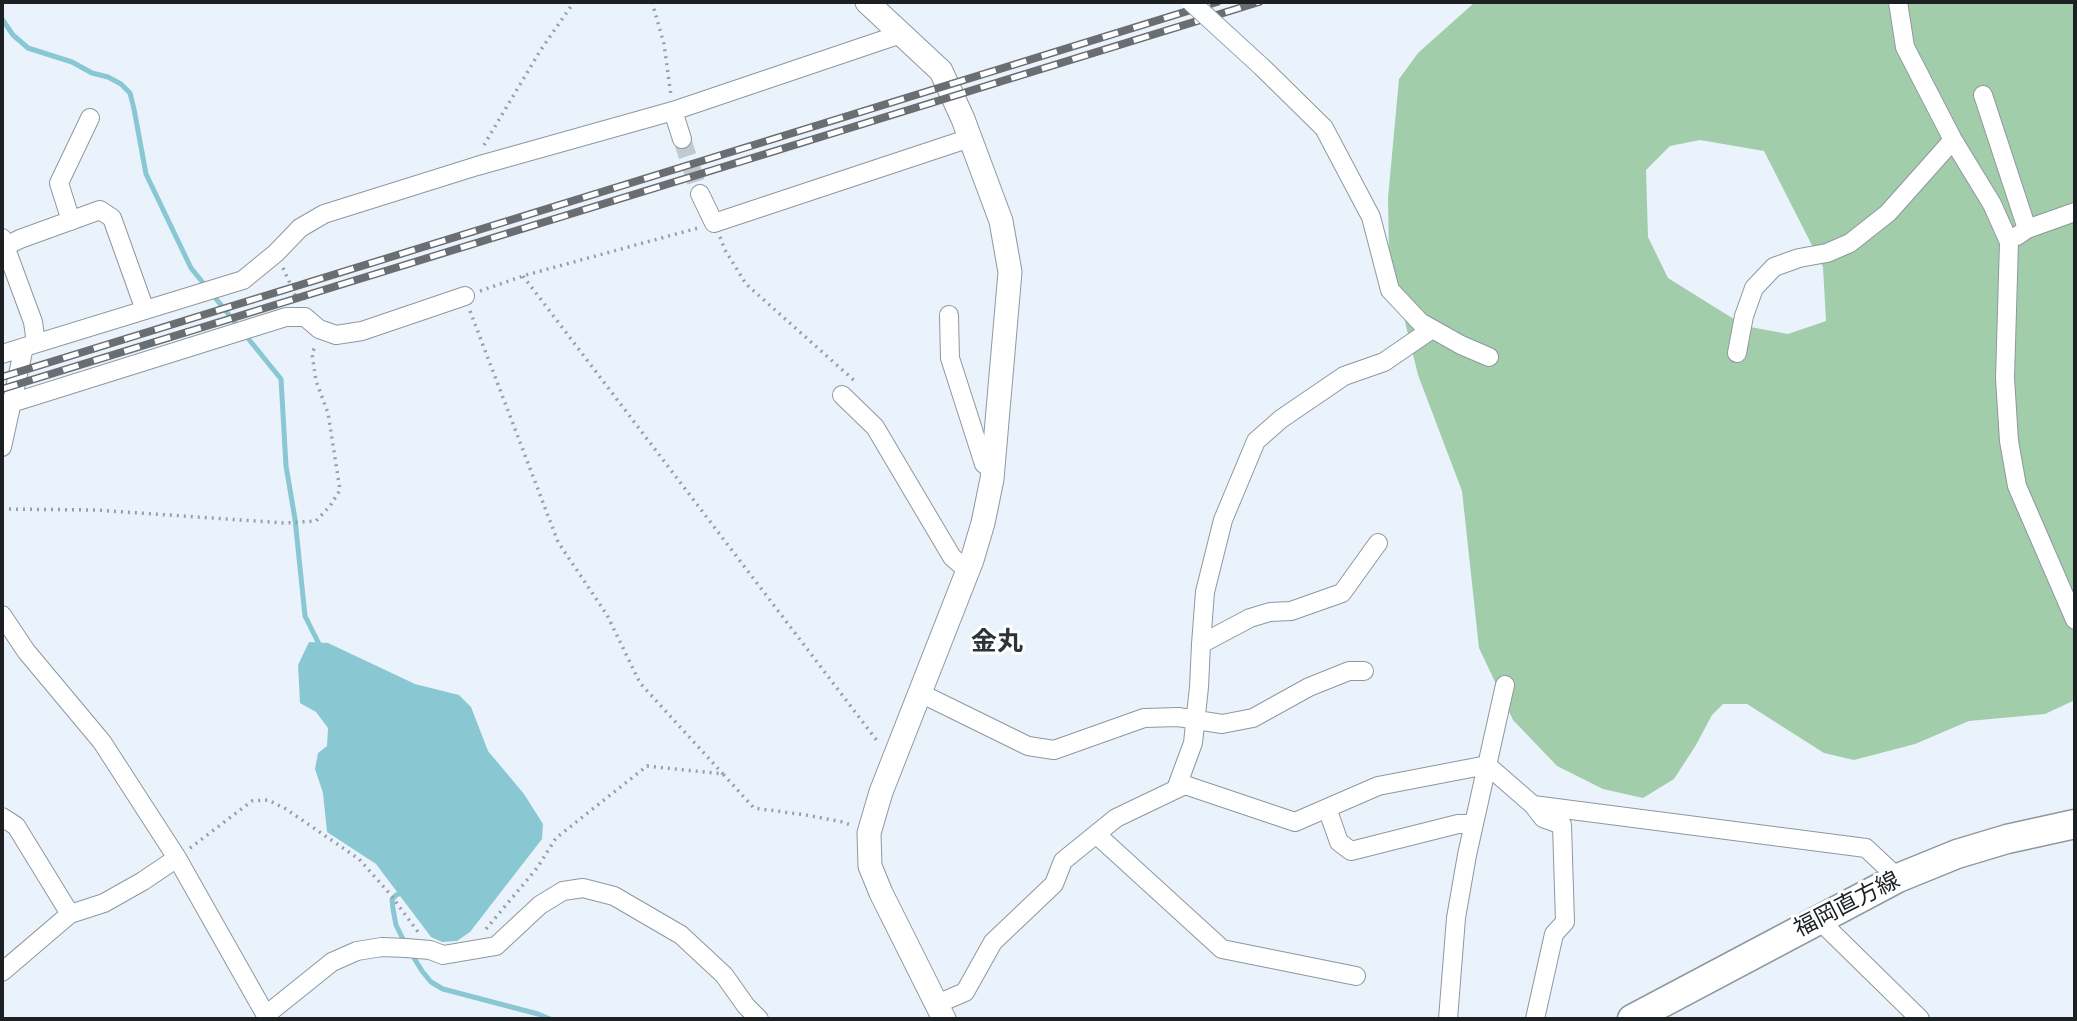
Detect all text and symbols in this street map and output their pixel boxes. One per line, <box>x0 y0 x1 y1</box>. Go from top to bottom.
district label: 金丸 <box>971 627 1023 659</box>
street label: 福岡直方線 <box>1790 867 1904 943</box>

